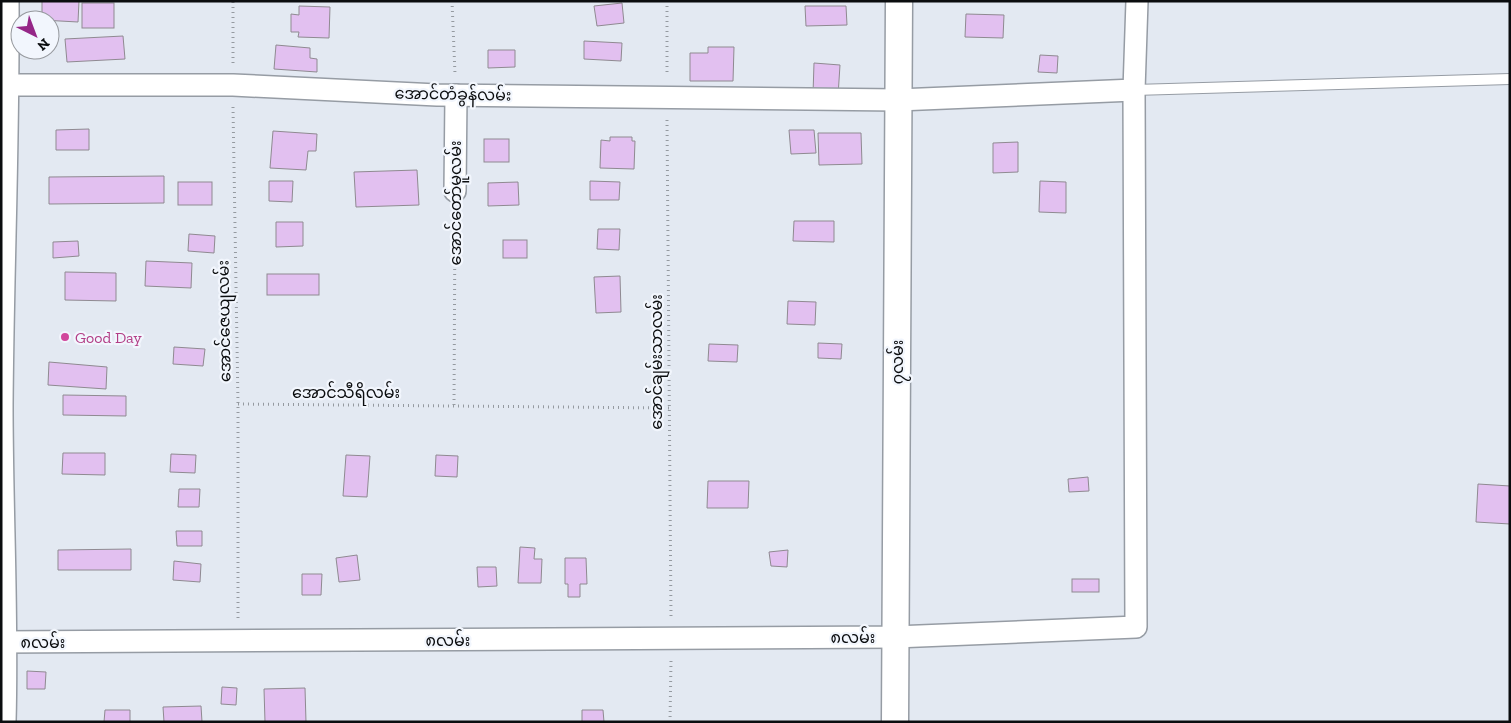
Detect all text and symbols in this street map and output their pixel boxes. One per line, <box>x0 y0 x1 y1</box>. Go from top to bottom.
north arrow <box>10 10 60 60</box>
text: N <box>33 34 53 54</box>
street label: အောင်တံခွန်လမ်း <box>394 81 512 109</box>
street label: အောင်တော်မူလမ်း <box>444 141 470 266</box>
street label: အောင်ဇေယျလမ်း <box>211 260 239 382</box>
street label: အောင်ချမ်းသာလမ်း <box>645 294 670 430</box>
place label: Good Day <box>75 328 142 347</box>
marker: Good Day <box>59 331 71 343</box>
street label: ၇လမ်း <box>886 340 911 384</box>
street label: အောင်သီရိလမ်း <box>292 381 400 406</box>
street label: ၈လမ်း <box>831 626 875 647</box>
street label: ၈လမ်း <box>426 629 470 650</box>
street label: ၈လမ်း <box>21 631 65 652</box>

